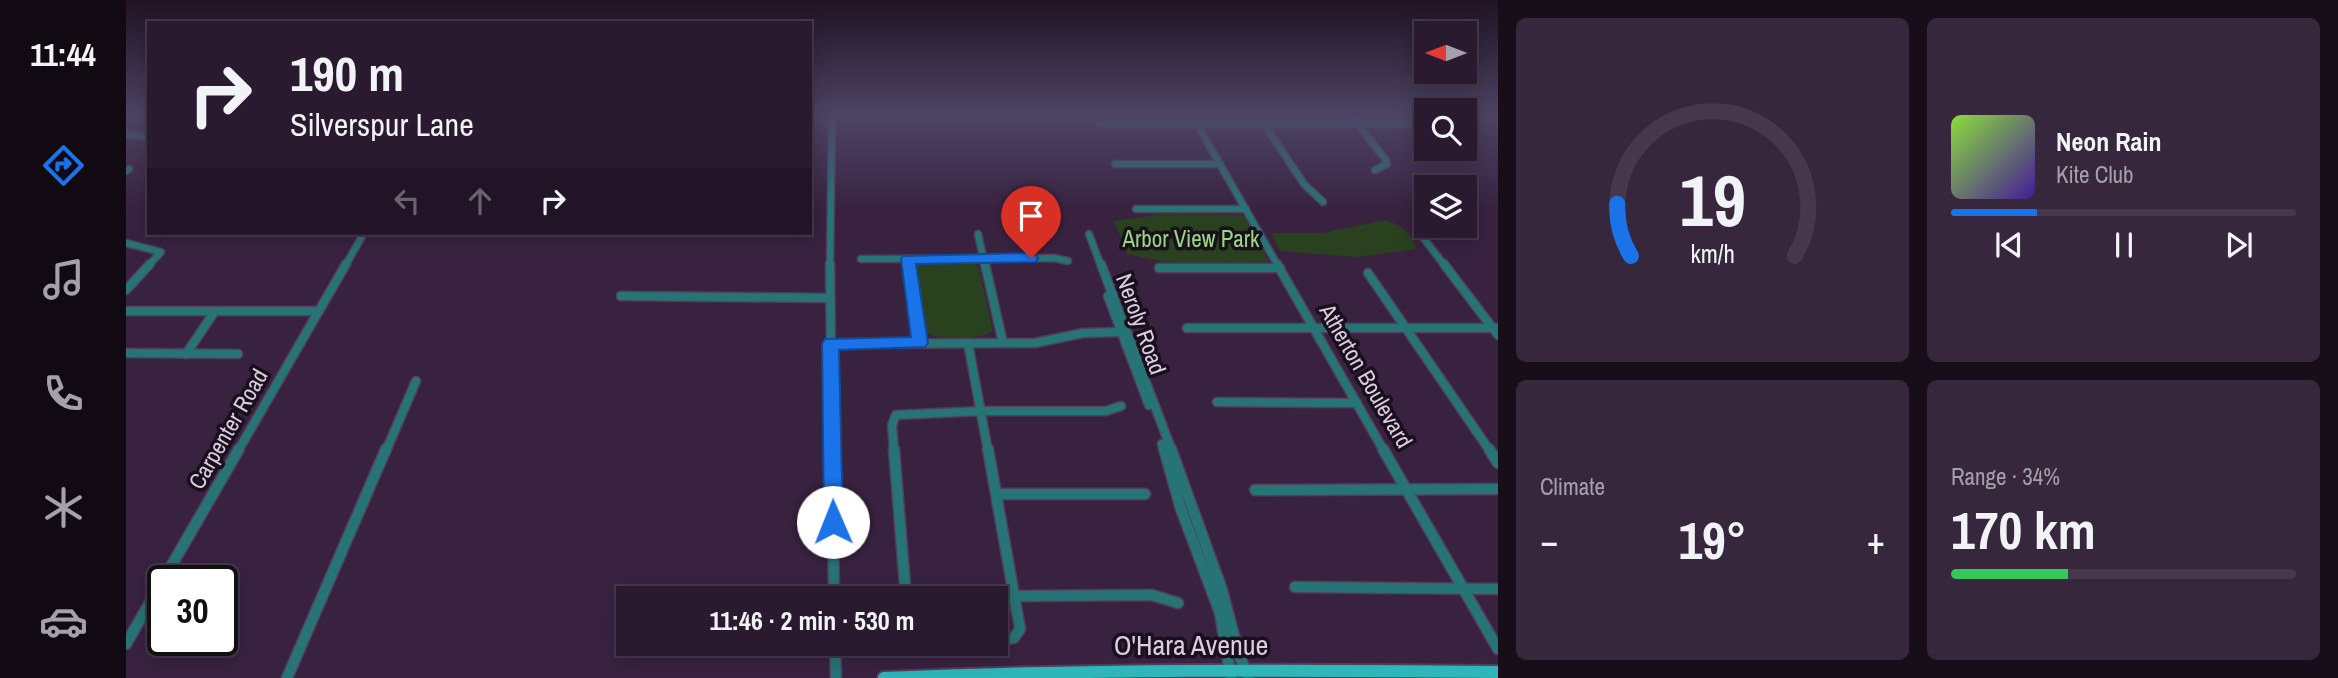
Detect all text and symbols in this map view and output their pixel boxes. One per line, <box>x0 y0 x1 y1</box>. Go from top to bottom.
north arrow <box>1414 21 1477 84</box>
map controls <box>1414 21 1477 238</box>
text: 11:44 <box>30 33 96 76</box>
text: 190 m <box>290 40 404 106</box>
icon: right <box>175 49 266 140</box>
button: search <box>1414 98 1477 161</box>
text: Silverspur Lane <box>290 103 474 146</box>
text: Neon Rain <box>2056 124 2161 159</box>
icon: directions <box>39 141 88 190</box>
text: 19 <box>1679 151 1746 249</box>
text: Kite Club <box>2056 159 2134 190</box>
button: layers <box>1414 175 1477 238</box>
icon: left <box>388 182 426 220</box>
icon: ahead <box>461 182 499 220</box>
icon: right <box>534 182 572 220</box>
pin <box>1001 186 1061 258</box>
icon: arrive <box>1012 197 1050 235</box>
park label: Arbor View Park <box>1122 223 1260 254</box>
icon: previous <box>1990 226 2028 264</box>
icon: pause <box>2105 226 2143 264</box>
icon: next <box>2220 226 2258 264</box>
text: km/h <box>1690 237 1735 271</box>
icon: music <box>39 255 88 304</box>
street label: Neroly Road <box>1109 269 1174 378</box>
street label: Atherton Boulevard <box>1312 297 1420 453</box>
street label: Carpenter Road <box>181 363 275 495</box>
icon: phone <box>39 369 88 418</box>
text: Range · 34% <box>1951 461 2060 492</box>
text: Climate <box>1540 471 1605 502</box>
icon: climate <box>39 483 88 532</box>
position arrow <box>796 485 870 559</box>
text: 170 km <box>1951 495 2096 565</box>
text: 19° <box>1678 505 1747 575</box>
text: − <box>1540 515 1558 566</box>
text: + <box>1867 515 1885 566</box>
speed limit sign: 30 <box>147 565 238 656</box>
icon: car <box>39 597 88 646</box>
text: 11:46 · 2 min · 530 m <box>709 603 915 638</box>
street label: O'Hara Avenue <box>1114 626 1268 664</box>

